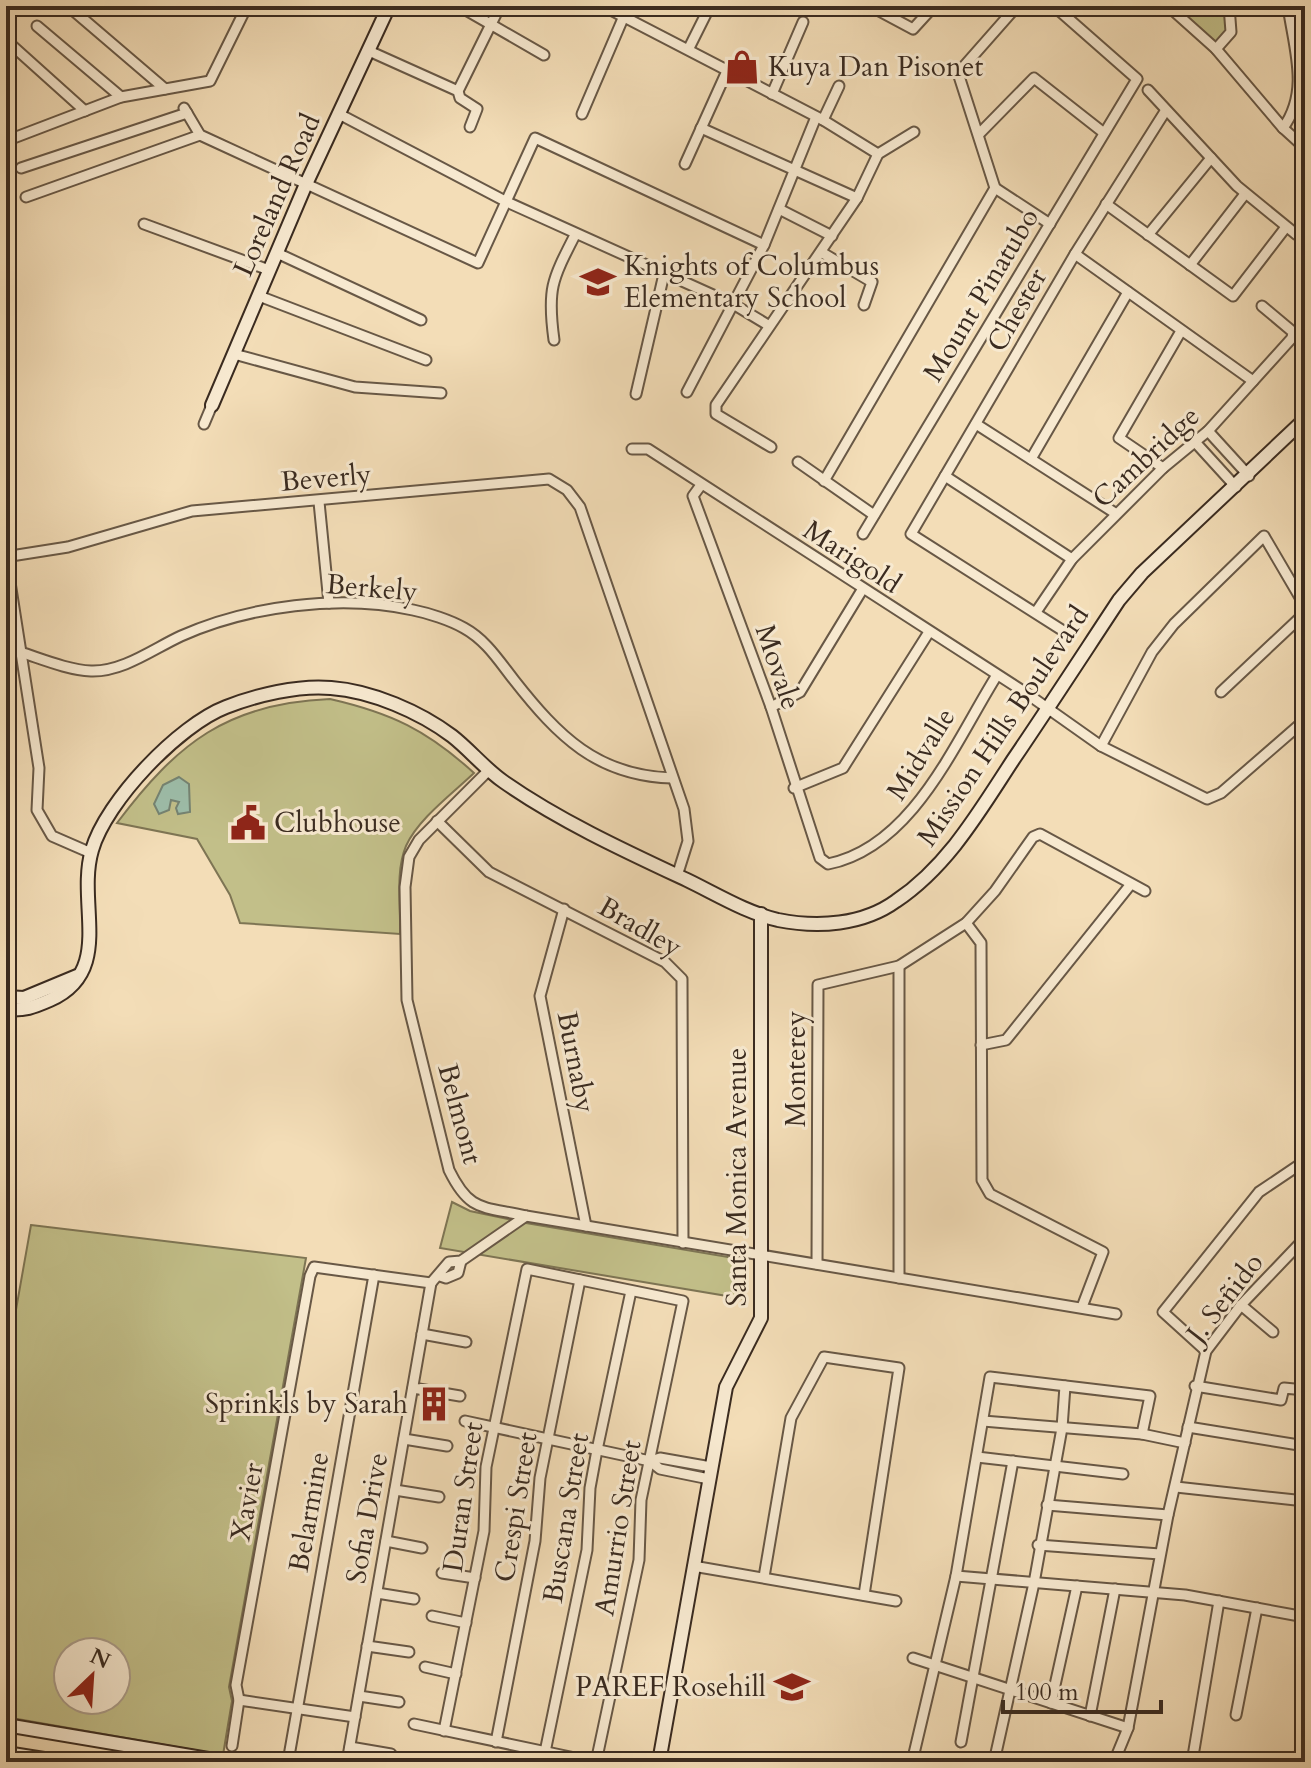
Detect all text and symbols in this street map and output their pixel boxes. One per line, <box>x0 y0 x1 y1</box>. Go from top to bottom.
shop icon: Kuya Dan Pisonet <box>723 48 761 86</box>
place label: Kuya Dan Pisonet <box>768 48 983 86</box>
street label: Loreland Road <box>224 108 330 282</box>
street label: Mount Pinatubo <box>914 201 1048 389</box>
place label: Knights of Columbus Elementary School <box>624 247 879 317</box>
street label: Chester <box>978 261 1057 359</box>
school or university icon: Knights of Columbus Elementary School <box>579 263 617 301</box>
street label: Cambridge <box>1084 398 1208 516</box>
street label: Beverly <box>279 455 373 501</box>
street label: Marigold <box>796 511 908 603</box>
street label: Berkely <box>325 565 419 611</box>
street label: Mission Hills Boulevard <box>908 598 1098 854</box>
street label: Movale <box>746 619 810 715</box>
street label: Midvalle <box>878 701 964 807</box>
public building icon: Clubhouse <box>229 804 267 842</box>
place label: Clubhouse <box>274 804 401 842</box>
street label: Bradley <box>591 888 689 966</box>
street label: Burnaby <box>548 1008 604 1116</box>
street label: Monterey <box>777 1010 815 1127</box>
street label: Santa Monica Avenue <box>718 1048 756 1307</box>
street label: Belmont <box>428 1060 492 1169</box>
street label: J. Señido <box>1175 1245 1272 1354</box>
place label: Sprinkls by Sarah <box>205 1385 408 1423</box>
building icon: Sprinkls by Sarah <box>415 1385 453 1423</box>
street label: Duran Street <box>434 1419 492 1575</box>
street label: Crespi Street <box>485 1429 547 1585</box>
street label: Buscana Street <box>534 1430 598 1606</box>
street label: Amurrio Street <box>585 1437 651 1619</box>
street label: Belarmine <box>280 1449 338 1575</box>
street label: Sofia Drive <box>337 1450 397 1586</box>
street label: Xavier <box>221 1459 273 1544</box>
north arrow <box>52 1636 132 1716</box>
text: N <box>85 1641 115 1676</box>
scale bar <box>1003 1664 1161 1714</box>
place label: PAREF Rosehill <box>575 1668 766 1706</box>
school or university icon: PAREF Rosehill <box>773 1668 811 1706</box>
text: 100 m <box>1015 1676 1079 1709</box>

